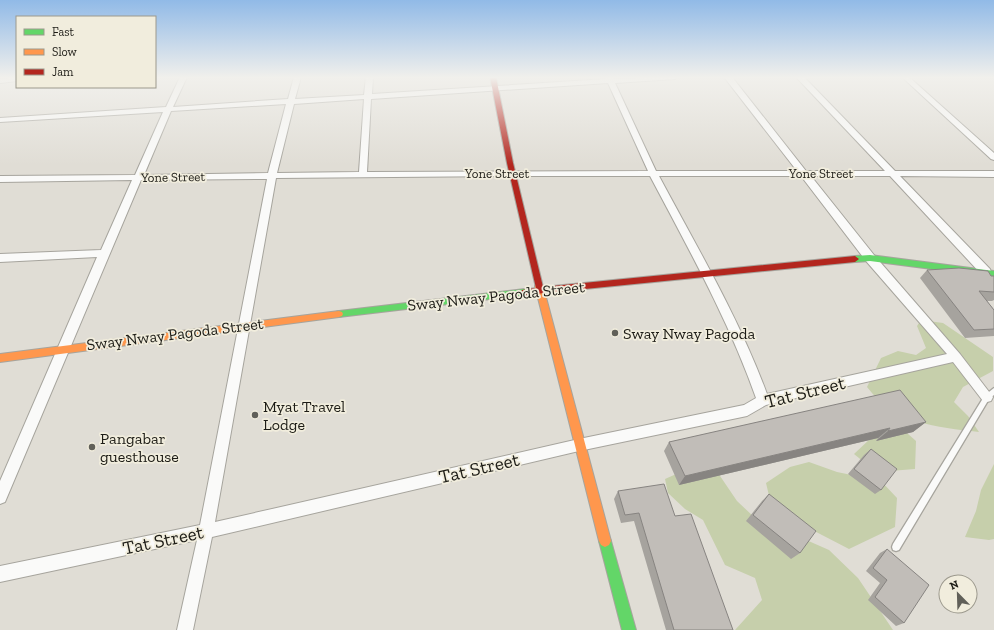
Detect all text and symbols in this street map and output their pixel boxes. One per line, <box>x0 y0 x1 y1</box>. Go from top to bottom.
legend <box>16 16 156 88</box>
text: Fast <box>52 25 75 39</box>
text: Slow <box>52 45 78 59</box>
text: Jam <box>52 65 74 79</box>
street label: Yone Street <box>464 166 529 181</box>
street label: Yone Street <box>788 166 853 181</box>
street label: Yone Street <box>140 169 206 185</box>
street label: Sway Nway Pagoda Street <box>407 277 586 315</box>
street label: Sway Nway Pagoda Street <box>86 314 265 354</box>
place label: Sway Nway Pagoda <box>623 324 755 343</box>
marker: Sway Nway Pagoda <box>610 328 620 338</box>
street label: Tat Street <box>763 371 847 413</box>
place label: Myat Travel Lodge <box>263 397 345 434</box>
marker: Myat Travel Lodge <box>250 410 260 420</box>
place label: Pangabar guesthouse <box>100 429 179 466</box>
marker: Pangabar guesthouse <box>87 442 97 452</box>
street label: Tat Street <box>437 448 521 488</box>
street label: Tat Street <box>121 520 205 560</box>
north arrow <box>938 574 978 614</box>
text: N <box>948 577 961 593</box>

